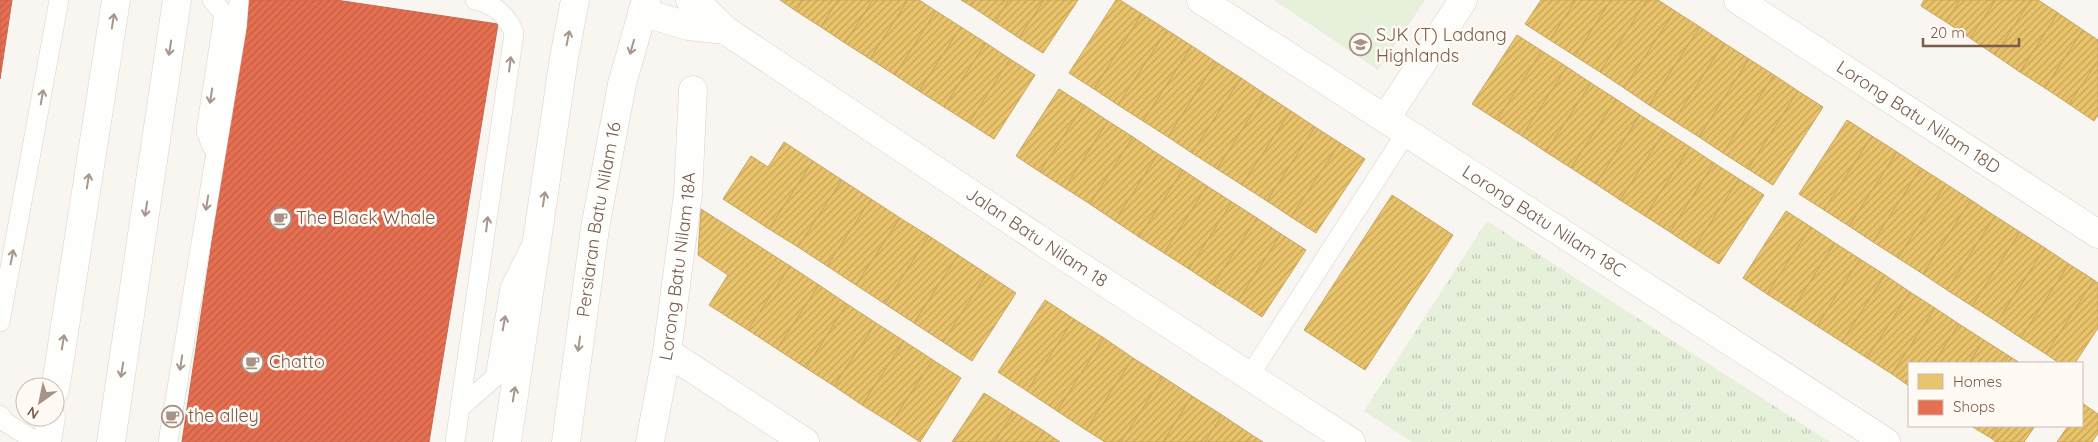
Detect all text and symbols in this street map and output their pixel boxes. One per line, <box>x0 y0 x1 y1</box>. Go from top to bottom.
one-way arrow <box>108 13 118 29</box>
scale bar <box>1923 15 2019 47</box>
place label: SJK (T) Ladang Highlands <box>1376 23 1507 67</box>
text: 20 m <box>1930 23 1965 42</box>
one-way arrow <box>563 30 573 46</box>
school or university icon: SJK (T) Ladang Highlands <box>1348 33 1372 57</box>
one-way arrow <box>627 39 637 55</box>
one-way arrow <box>165 40 175 56</box>
street label: Lorong Batu Nilam 18D <box>1832 55 2005 178</box>
one-way arrow <box>505 56 515 72</box>
one-way arrow <box>206 87 216 103</box>
one-way arrow <box>37 89 47 105</box>
street label: Persiaran Batu Nilam 16 <box>571 120 626 318</box>
street label: Lorong Batu Nilam 18C <box>1458 160 1630 282</box>
street label: Lorong Batu Nilam 18A <box>654 171 700 362</box>
one-way arrow <box>83 174 93 190</box>
street label: Jalan Batu Nilam 18 <box>962 182 1112 292</box>
one-way arrow <box>540 191 550 207</box>
one-way arrow <box>202 195 212 211</box>
one-way arrow <box>141 201 151 217</box>
cafe icon: The Black Whale <box>268 206 292 230</box>
place label: The Black Whale <box>296 206 435 229</box>
one-way arrow <box>482 217 492 233</box>
one-way arrow <box>8 249 18 265</box>
one-way arrow <box>499 315 509 331</box>
one-way arrow <box>58 334 68 350</box>
one-way arrow <box>574 336 584 352</box>
cafe icon: Chatto <box>241 350 265 374</box>
place label: Chatto <box>269 350 325 373</box>
one-way arrow <box>176 355 186 371</box>
one-way arrow <box>116 361 126 377</box>
legend <box>1908 362 2083 427</box>
text: Homes <box>1953 372 2002 391</box>
north arrow <box>15 377 65 427</box>
one-way arrow <box>510 386 520 402</box>
text: Shops <box>1953 397 1995 416</box>
text: N <box>24 403 42 423</box>
cafe icon: the alley <box>160 404 184 428</box>
place label: the alley <box>188 404 259 427</box>

